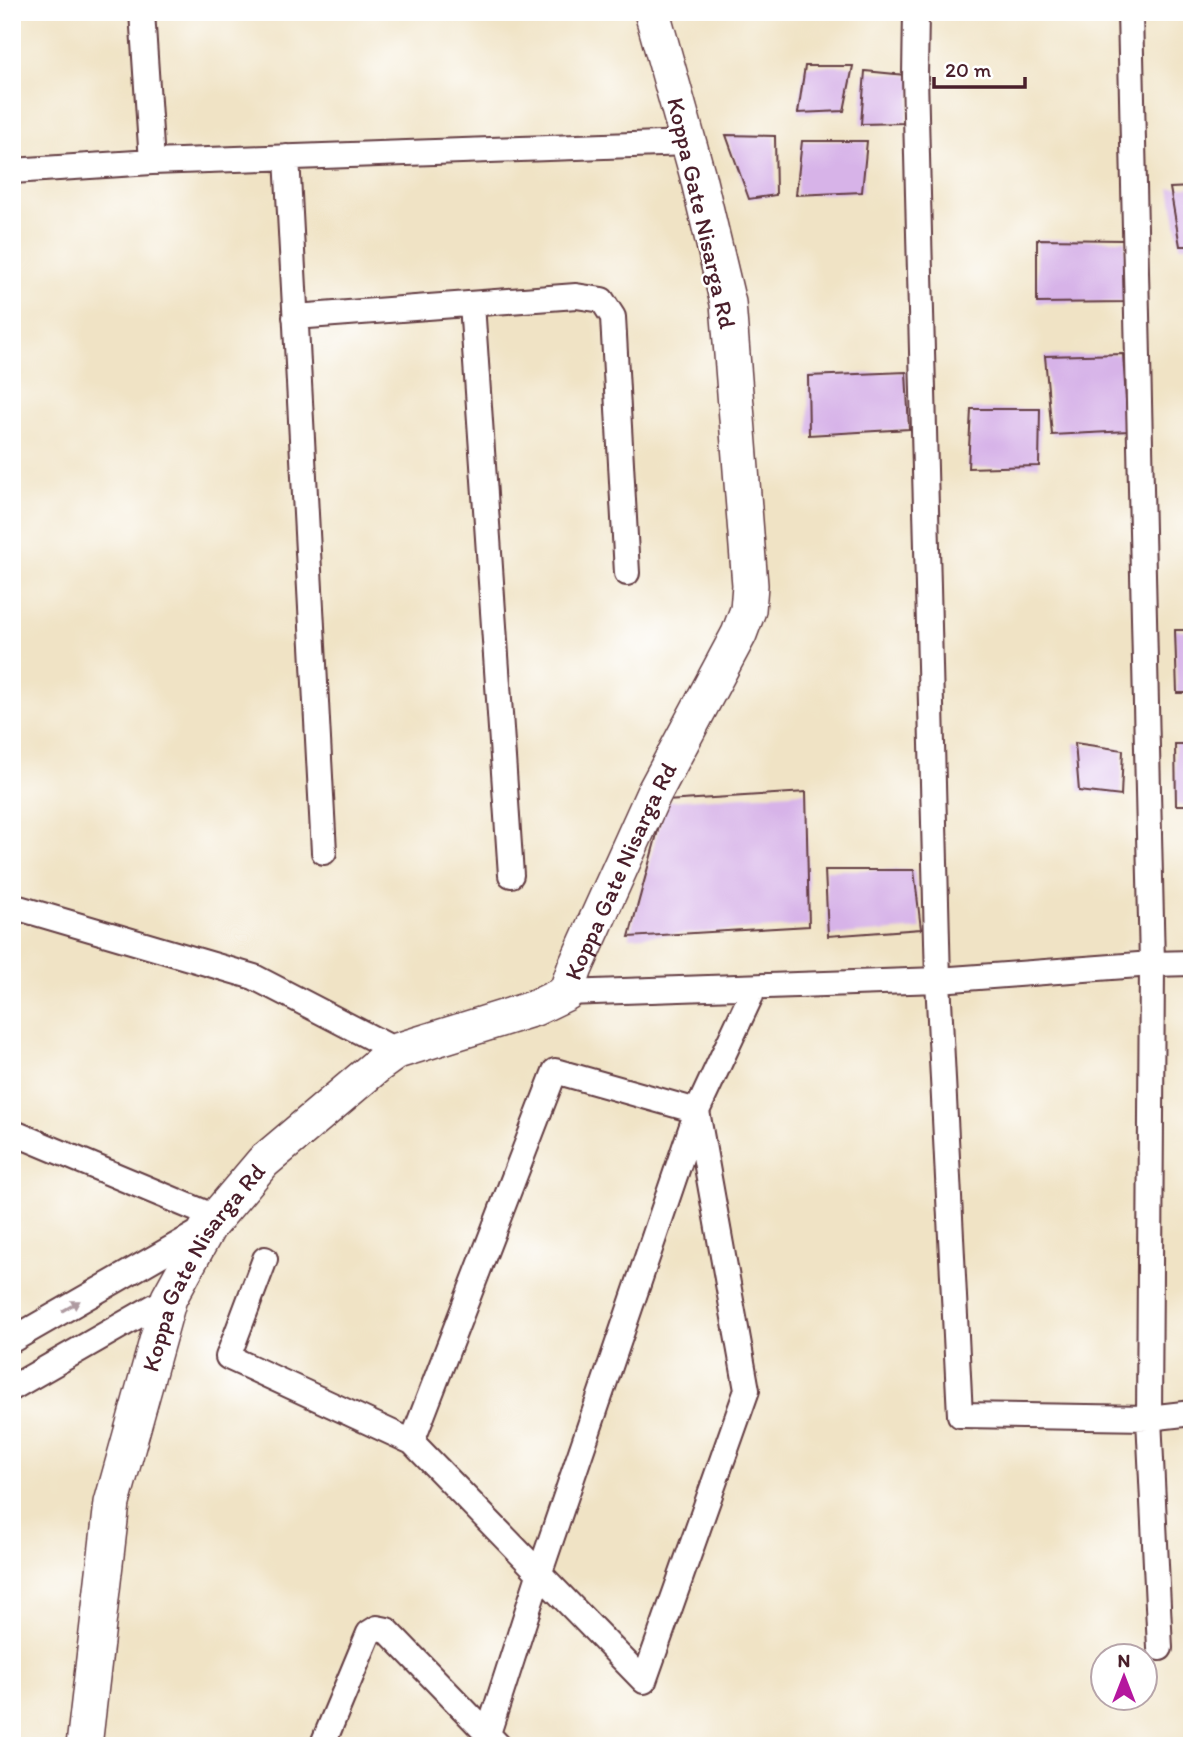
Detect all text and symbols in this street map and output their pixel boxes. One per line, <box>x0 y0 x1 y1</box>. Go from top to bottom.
scale bar <box>934 46 1026 90</box>
text: 20 m <box>945 57 992 82</box>
street label: Koppa Gate Nisarga Rd <box>661 95 743 331</box>
street label: Koppa Gate Nisarga Rd <box>557 757 682 984</box>
street label: Koppa Gate Nisarga Rd <box>135 1157 271 1375</box>
one-way arrow <box>61 1300 81 1312</box>
north arrow <box>1088 1642 1158 1712</box>
text: N <box>1118 1649 1130 1672</box>

